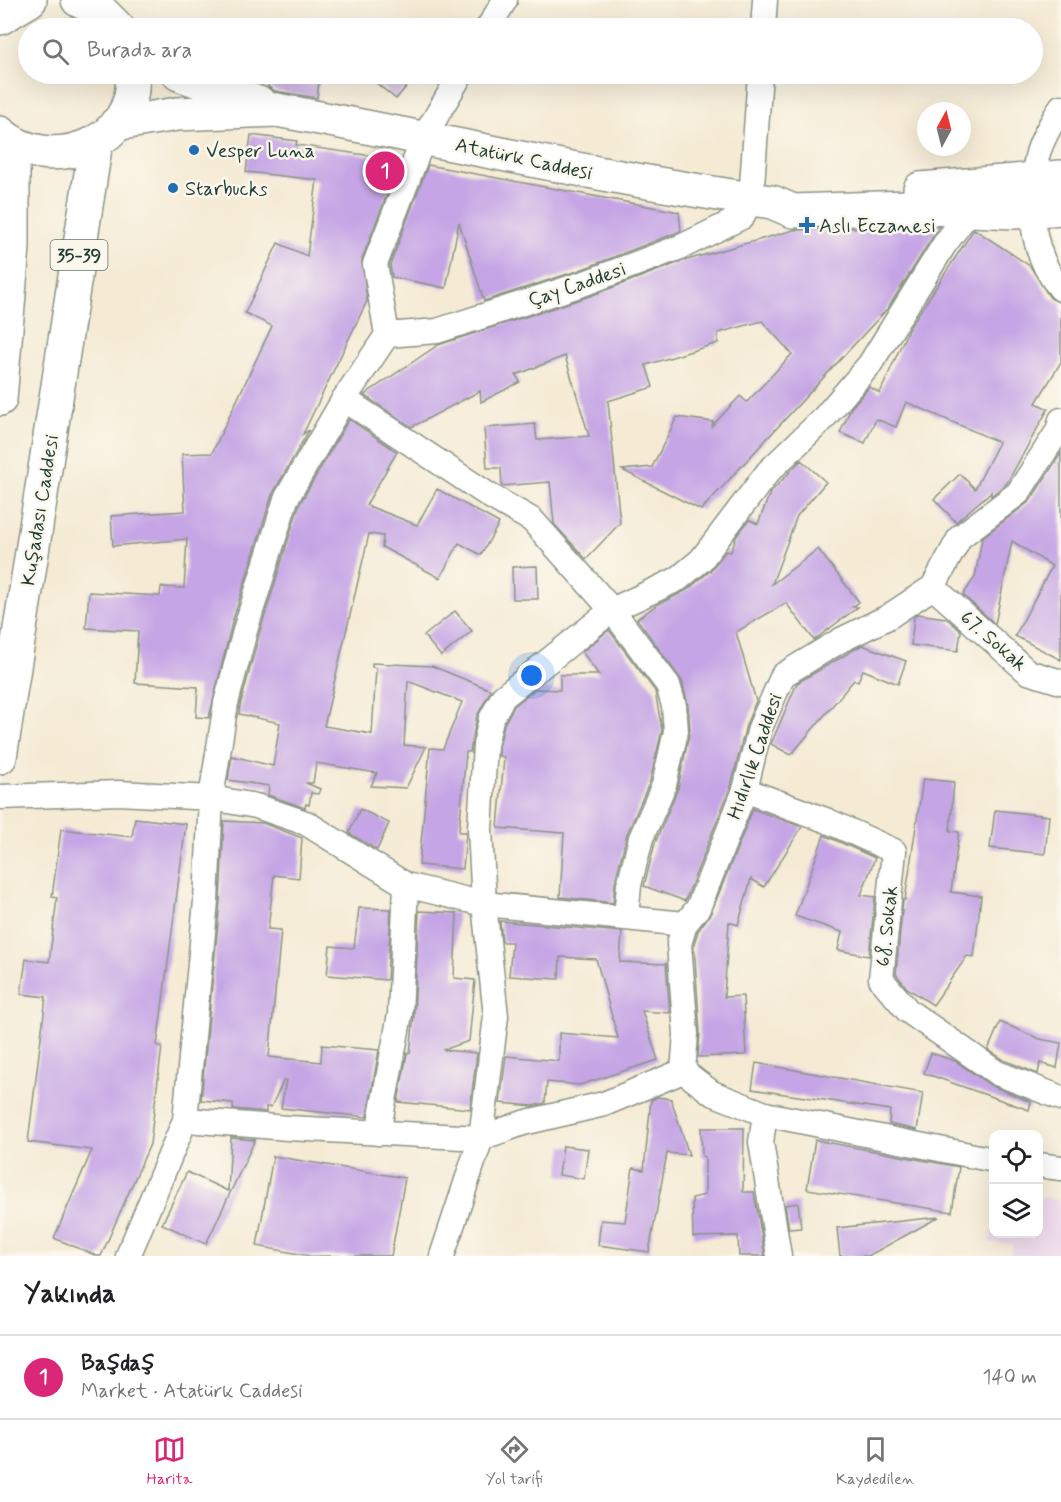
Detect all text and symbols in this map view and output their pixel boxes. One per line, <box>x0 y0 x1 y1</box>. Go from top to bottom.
search box <box>18 18 1043 84</box>
icon: search <box>39 35 72 68</box>
text: Burada ara <box>87 37 192 65</box>
north arrow <box>917 102 971 156</box>
street label: Atatürk Caddesi <box>453 132 595 187</box>
place label: Vesper Luna <box>206 138 315 165</box>
marker: Vesper Luna <box>187 143 201 157</box>
pin: 1 <box>366 148 404 194</box>
place label: Starbucks <box>185 176 268 203</box>
marker: Starbucks <box>166 181 180 195</box>
place label: Aslı Eczanesi <box>819 213 936 240</box>
marker: Aslı Eczanesi <box>800 218 814 232</box>
road number: 35-39 <box>50 240 107 270</box>
street label: Çay Caddesi <box>525 256 630 315</box>
street label: Kuşadası Caddesi <box>15 433 66 588</box>
street label: 67. Sokak <box>954 605 1032 678</box>
your location <box>517 661 546 690</box>
street label: Hıdırlık Caddesi <box>721 690 790 823</box>
street label: 68. Sokak <box>870 884 905 968</box>
map controls <box>989 1130 1043 1238</box>
button: locate <box>989 1130 1043 1184</box>
button: layers <box>989 1184 1043 1238</box>
text: Yakında <box>24 1278 116 1312</box>
text: Başdaş <box>81 1350 155 1378</box>
text: 1 <box>39 1364 48 1391</box>
text: 140 m <box>983 1364 1037 1391</box>
text: Market · Atatürk Caddesi <box>81 1378 303 1405</box>
tab: Harita <box>147 1433 192 1490</box>
tab: Yol tarifi <box>485 1433 543 1490</box>
tab: Kaydedilen <box>836 1433 914 1490</box>

